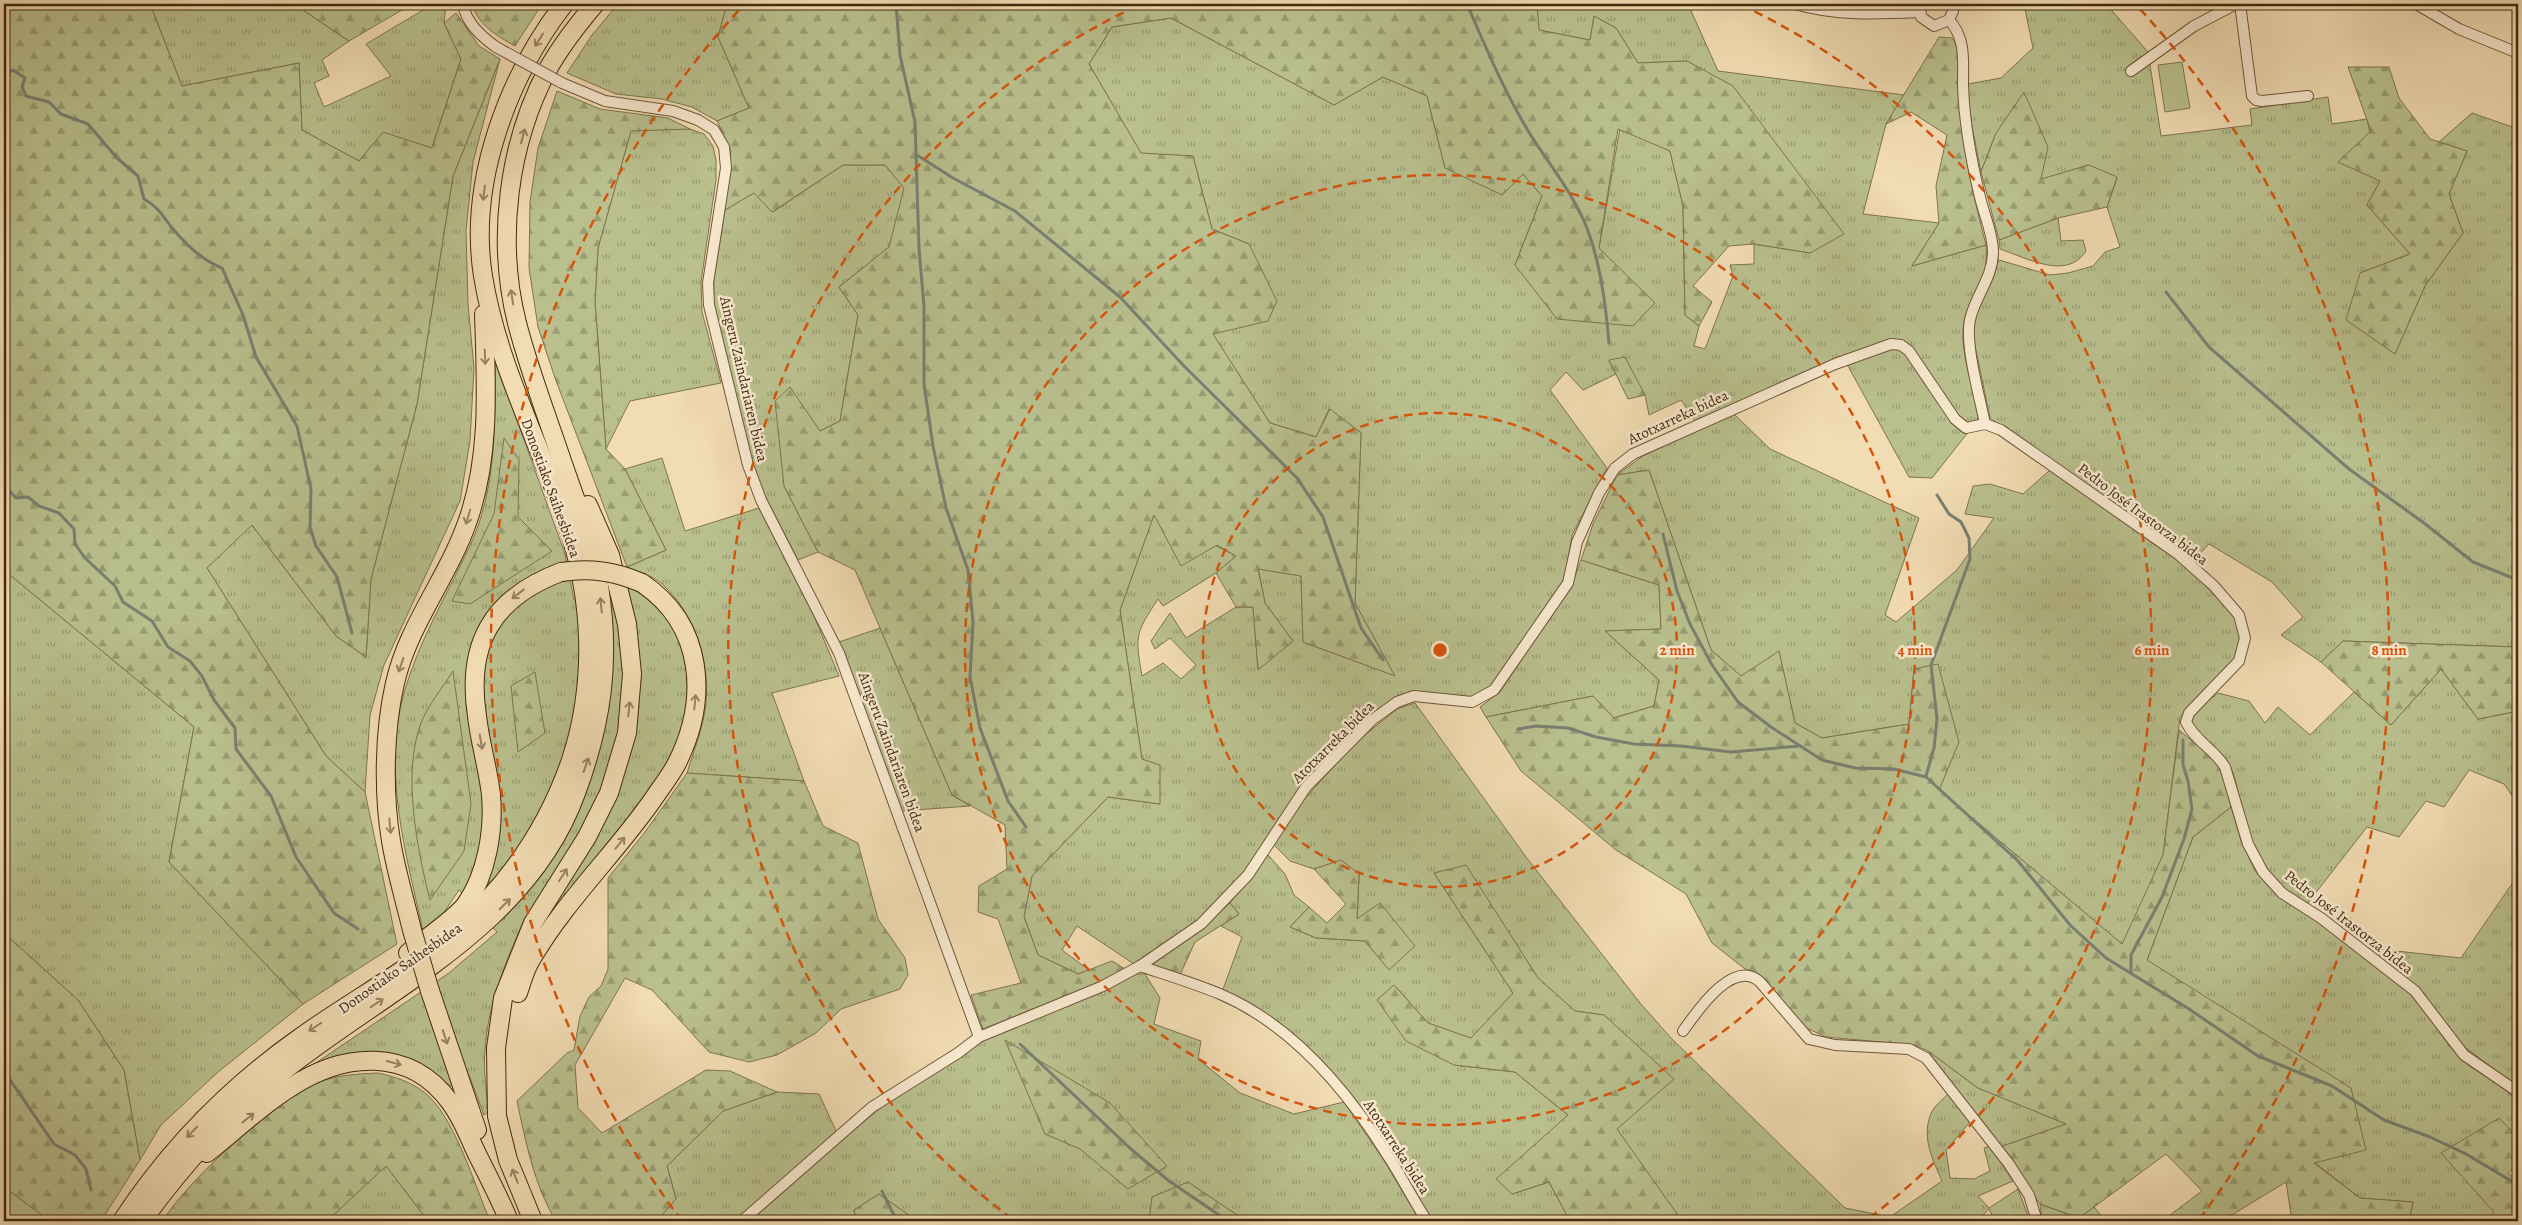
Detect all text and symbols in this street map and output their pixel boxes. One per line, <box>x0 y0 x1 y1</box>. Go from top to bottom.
one-way arrow <box>533 33 543 47</box>
one-way arrow <box>518 129 528 145</box>
one-way arrow <box>479 184 489 200</box>
one-way arrow <box>507 289 517 305</box>
street label: Aingeru Zaindariaren bidea <box>715 293 773 464</box>
one-way arrow <box>481 349 490 365</box>
street label: Atotxarreka bidea <box>1624 385 1732 449</box>
street label: Donostiako Saihesbidea <box>517 416 585 560</box>
street label: Pedro José Irastorza bidea <box>2074 458 2212 570</box>
one-way arrow <box>463 509 472 525</box>
one-way arrow <box>511 589 525 599</box>
one-way arrow <box>596 597 606 613</box>
text: 2 min <box>1659 640 1695 660</box>
text: 4 min <box>1897 640 1933 660</box>
text: 6 min <box>2135 640 2170 660</box>
text: 8 min <box>2371 640 2407 660</box>
centre of rings <box>1431 641 1449 659</box>
one-way arrow <box>396 657 405 672</box>
street label: Aingeru Zaindariaren bidea <box>853 668 930 835</box>
one-way arrow <box>690 694 700 710</box>
street label: Atotxarreka bidea <box>1287 696 1379 788</box>
one-way arrow <box>624 702 634 718</box>
one-way arrow <box>477 733 487 749</box>
one-way arrow <box>582 758 591 773</box>
one-way arrow <box>385 818 394 834</box>
one-way arrow <box>615 837 626 850</box>
street label: Pedro José Irastorza bidea <box>2280 865 2418 979</box>
one-way arrow <box>559 868 569 882</box>
one-way arrow <box>499 898 511 910</box>
street label: Donostiako Saihesbidea <box>334 918 466 1018</box>
one-way arrow <box>369 998 383 1008</box>
one-way arrow <box>309 1022 323 1032</box>
one-way arrow <box>441 1029 451 1045</box>
one-way arrow <box>385 1059 401 1069</box>
street label: Atotxarreka bidea <box>1358 1095 1435 1198</box>
one-way arrow <box>241 1113 254 1124</box>
one-way arrow <box>186 1126 198 1138</box>
one-way arrow <box>509 1169 519 1184</box>

